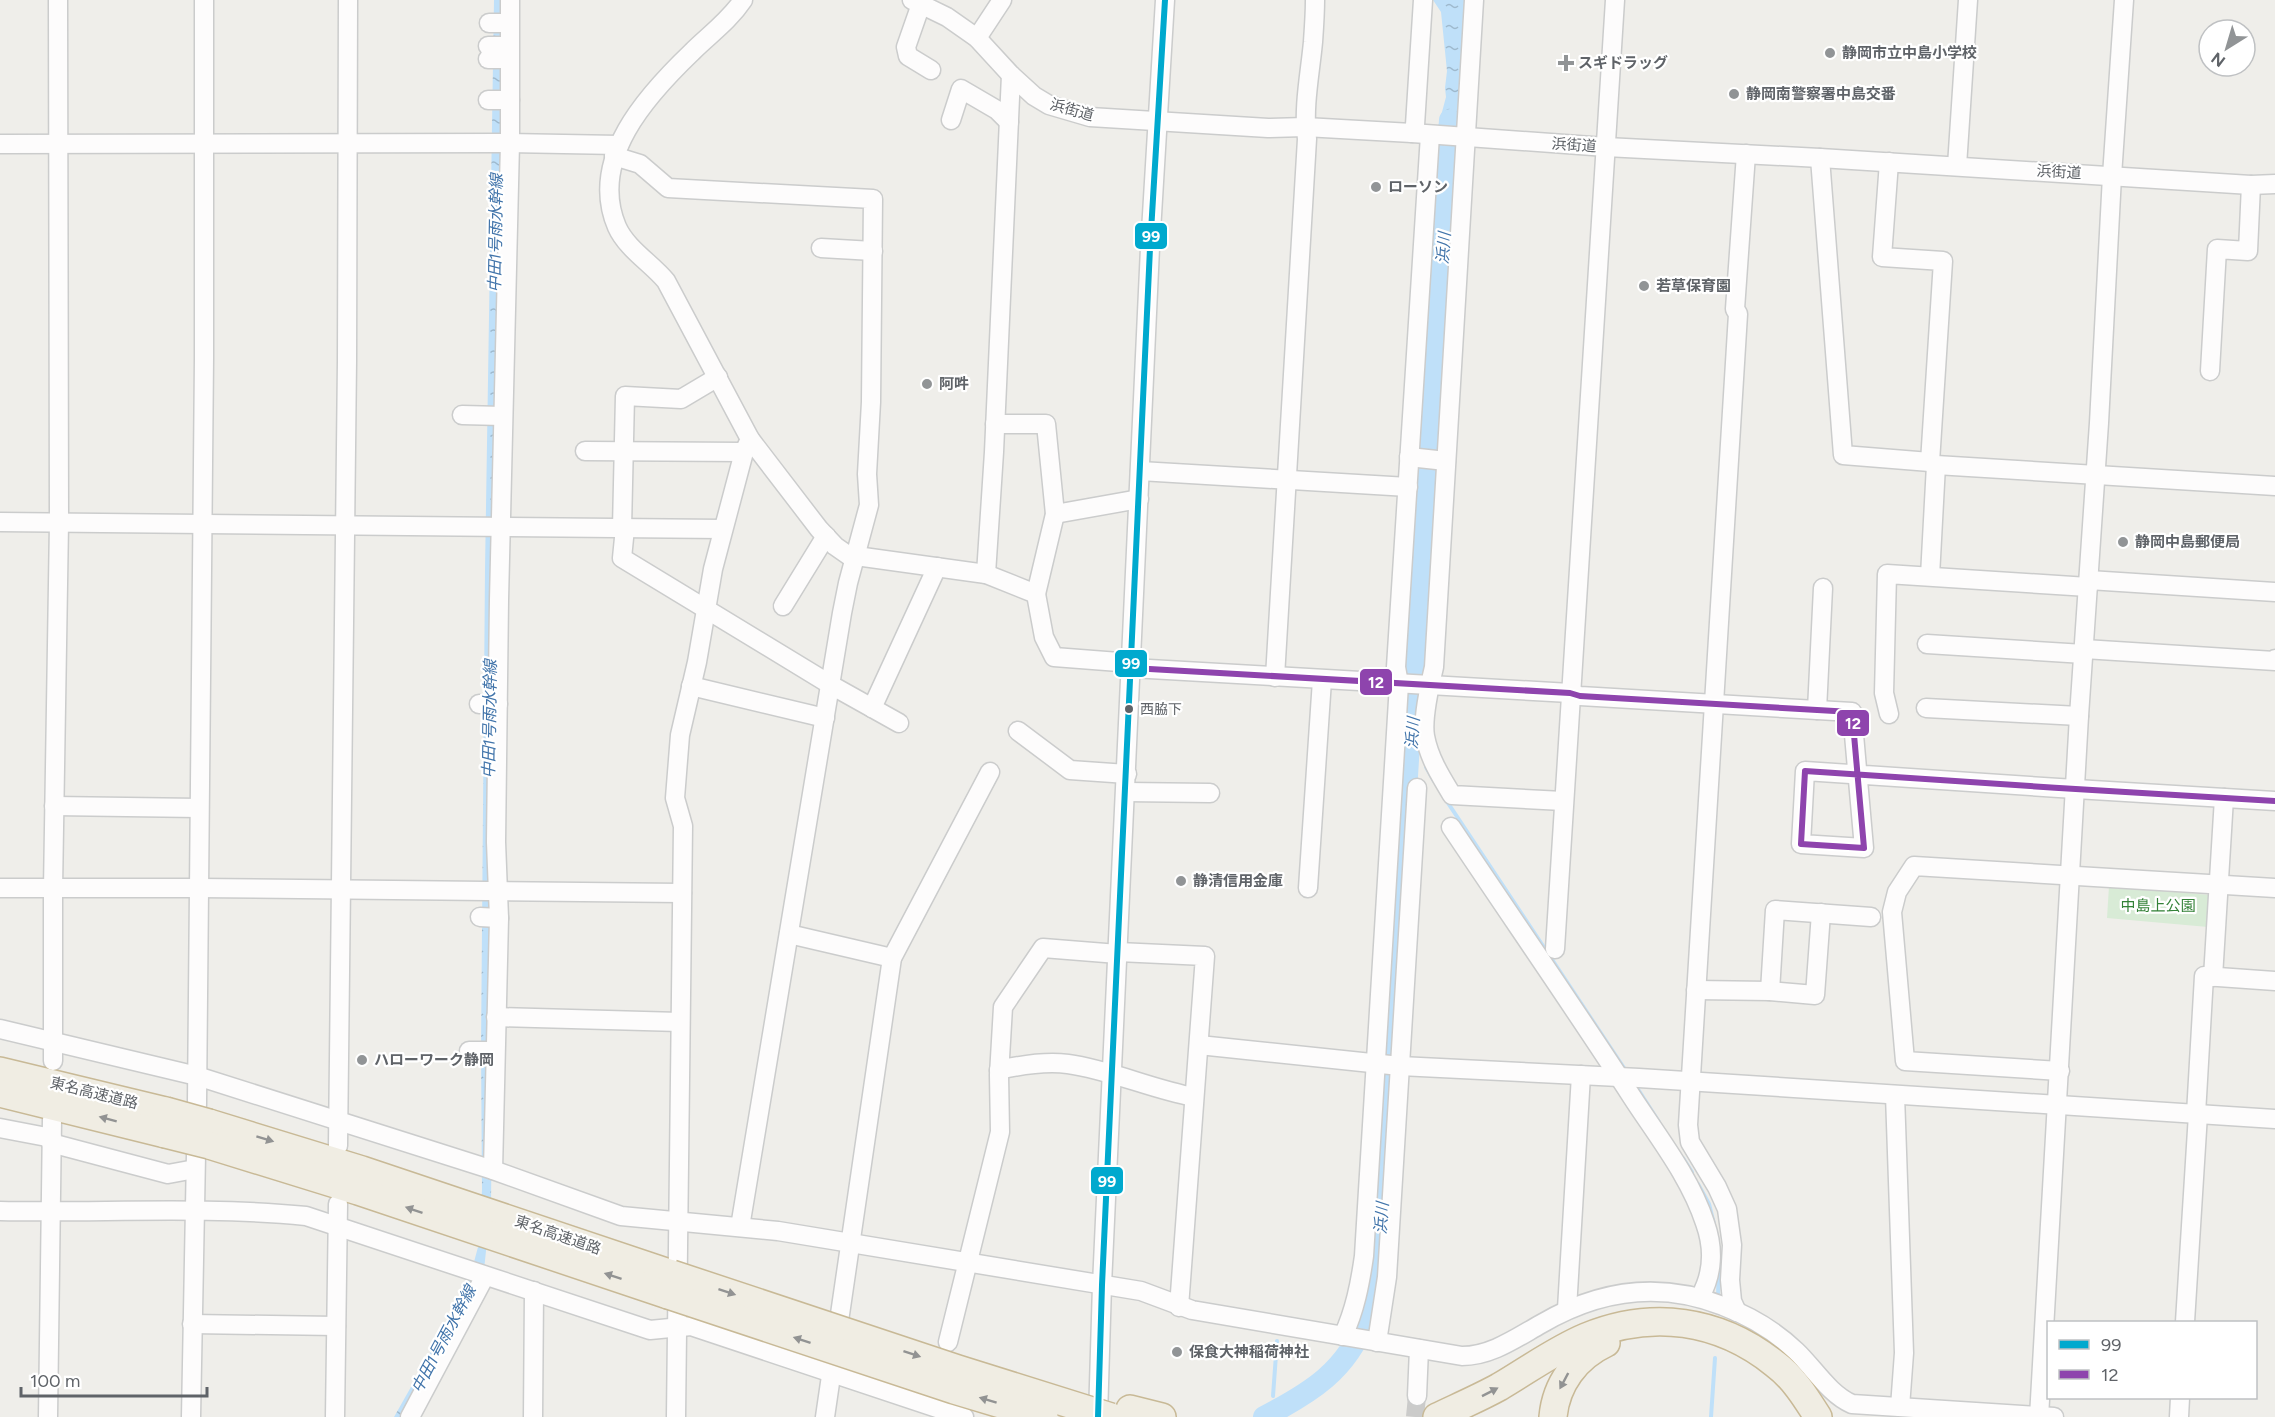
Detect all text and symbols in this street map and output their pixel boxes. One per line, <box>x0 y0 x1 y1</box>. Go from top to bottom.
north arrow <box>2197 18 2257 78</box>
place label: 静岡市立中島小学校 <box>1842 44 1977 62</box>
marker: 静岡市立中島小学校 <box>1823 46 1837 60</box>
text: N <box>2208 48 2229 71</box>
place label: スギドラッグ <box>1578 54 1668 72</box>
marker: スギドラッグ <box>1559 56 1573 70</box>
place label: 静岡南警察署中島交番 <box>1746 85 1896 103</box>
marker: 静岡南警察署中島交番 <box>1727 87 1741 101</box>
street label: 浜街道 <box>1048 95 1096 125</box>
street label: 浜街道 <box>1551 134 1597 156</box>
street label: 浜街道 <box>2036 162 2082 182</box>
water label: 中田1号雨水幹線 <box>485 172 506 292</box>
place label: ローソン <box>1388 178 1448 196</box>
marker: ローソン <box>1369 180 1383 194</box>
line badge: 99 <box>1134 222 1168 250</box>
text: 99 <box>1142 227 1160 246</box>
water label: 浜川 <box>1433 229 1454 265</box>
place label: 若草保育園 <box>1656 277 1731 295</box>
marker: 若草保育園 <box>1637 279 1651 293</box>
place label: 阿吽 <box>939 375 969 393</box>
marker: 阿吽 <box>920 377 934 391</box>
place label: 静岡中島郵便局 <box>2135 533 2240 551</box>
marker: 静岡中島郵便局 <box>2116 535 2130 549</box>
line badge: 99 <box>1114 649 1148 678</box>
text: 99 <box>1122 654 1140 673</box>
water label: 中田1号雨水幹線 <box>479 658 500 778</box>
line badge: 12 <box>1359 668 1393 696</box>
text: 12 <box>1368 673 1384 692</box>
place label: 西脇下 <box>1140 701 1182 718</box>
marker: 西脇下 <box>1123 703 1135 715</box>
line badge: 12 <box>1836 709 1870 737</box>
water label: 浜川 <box>1402 714 1423 750</box>
text: 12 <box>1845 714 1861 733</box>
place label: 静清信用金庫 <box>1193 872 1283 890</box>
marker: 静清信用金庫 <box>1174 874 1188 888</box>
park label: 中島上公園 <box>2120 897 2196 915</box>
place label: ハローワーク静岡 <box>374 1051 494 1069</box>
marker: ハローワーク静岡 <box>355 1053 369 1067</box>
street label: 東名高速道路 <box>48 1073 140 1113</box>
one-way arrow <box>99 1114 117 1123</box>
one-way arrow <box>257 1135 275 1145</box>
line badge: 99 <box>1090 1166 1124 1195</box>
text: 99 <box>1098 1172 1116 1191</box>
water label: 浜川 <box>1371 1199 1392 1235</box>
one-way arrow <box>405 1205 423 1214</box>
street label: 東名高速道路 <box>513 1212 603 1258</box>
one-way arrow <box>604 1271 622 1281</box>
water label: 中田1号雨水幹線 <box>407 1281 481 1396</box>
one-way arrow <box>719 1288 737 1298</box>
legend <box>2047 1321 2257 1399</box>
text: 99 <box>2101 1334 2121 1356</box>
one-way arrow <box>793 1335 811 1344</box>
place label: 保食大神稲荷神社 <box>1189 1343 1309 1361</box>
marker: 保食大神稲荷神社 <box>1170 1345 1184 1359</box>
one-way arrow <box>903 1350 921 1359</box>
scale bar <box>21 1360 207 1398</box>
text: 12 <box>2101 1364 2119 1386</box>
text: 100 m <box>30 1370 80 1392</box>
one-way arrow <box>1559 1373 1569 1390</box>
one-way arrow <box>1481 1387 1499 1397</box>
one-way arrow <box>979 1395 997 1404</box>

